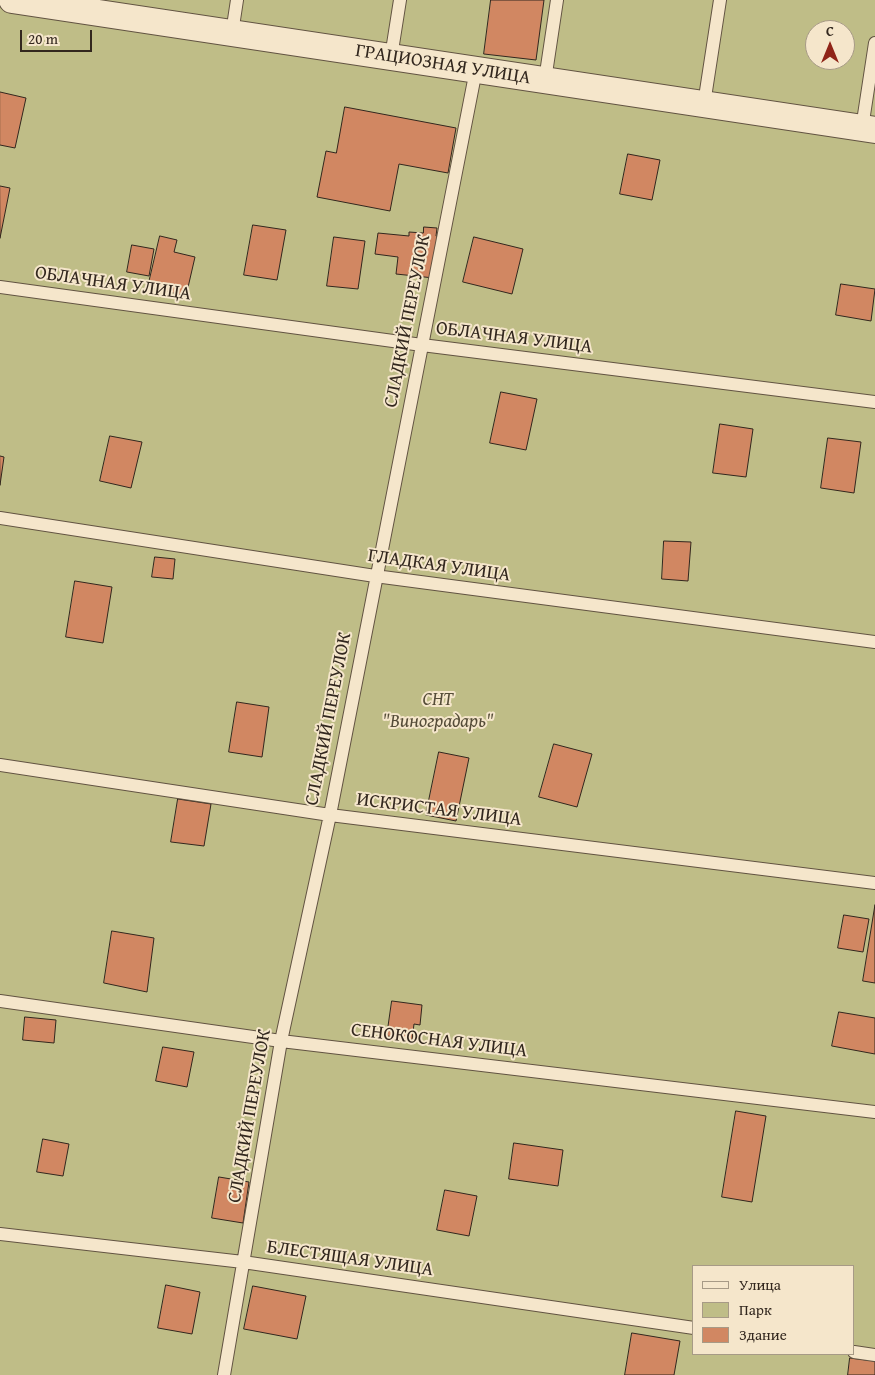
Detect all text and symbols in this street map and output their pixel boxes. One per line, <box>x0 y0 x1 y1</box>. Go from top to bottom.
scale bar <box>22 20 95 52</box>
north arrow <box>805 20 855 70</box>
text: С <box>826 21 834 41</box>
text: 20 m <box>28 28 58 49</box>
street label: ГРАЦИОЗНАЯ УЛИЦА <box>354 40 532 90</box>
street label: СЛАДКИЙ ПЕРЕУЛОК <box>380 232 436 410</box>
street label: ОБЛАЧНАЯ УЛИЦА <box>34 262 192 306</box>
street label: ОБЛАЧНАЯ УЛИЦА <box>435 317 593 359</box>
street label: ГЛАДКАЯ УЛИЦА <box>366 545 512 587</box>
street label: СЛАДКИЙ ПЕРЕУЛОК <box>301 630 357 808</box>
park label: СНТ "Виноградарь" <box>382 689 494 733</box>
street label: ИСКРИСТАЯ УЛИЦА <box>355 789 523 831</box>
street label: СЕНОКОСНАЯ УЛИЦА <box>350 1019 528 1063</box>
street label: СЛАДКИЙ ПЕРЕУЛОК <box>223 1027 277 1205</box>
street label: БЛЕСТЯЩАЯ УЛИЦА <box>265 1236 435 1282</box>
legend <box>692 1265 855 1355</box>
text: Улица <box>739 1274 781 1295</box>
text: Парк <box>739 1299 772 1320</box>
text: Здание <box>739 1324 787 1345</box>

